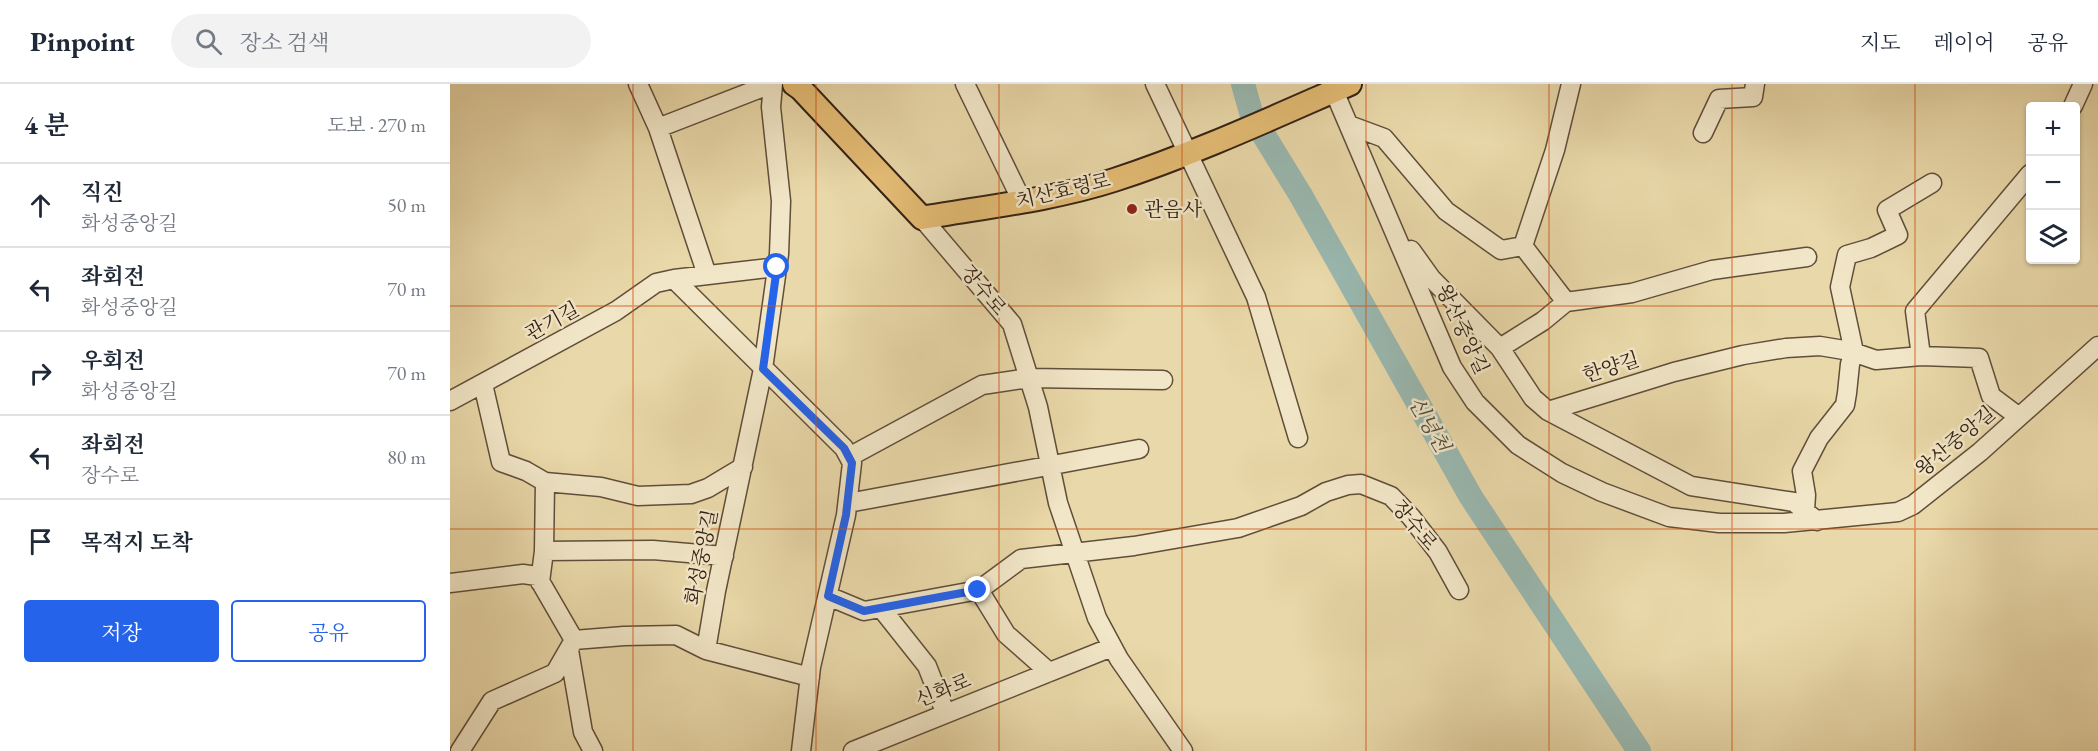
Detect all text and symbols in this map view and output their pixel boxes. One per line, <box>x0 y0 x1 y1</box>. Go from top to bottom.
search box <box>171 14 591 68</box>
text: Pinpoint <box>30 23 135 59</box>
icon: search <box>192 25 225 58</box>
text: 장소 검색 <box>240 28 329 57</box>
text: 지도 <box>1860 29 1901 56</box>
text: 레이어 <box>1934 29 1994 56</box>
text: 공유 <box>2027 29 2068 56</box>
map controls <box>2026 102 2080 264</box>
button: + <box>2026 102 2080 156</box>
text: 4 분 <box>24 108 69 142</box>
text: 도보 · 270 m <box>327 112 426 138</box>
button: − <box>2026 156 2080 210</box>
street label: 치산효령로 <box>1013 166 1113 214</box>
text: 직진 <box>81 178 124 207</box>
icon: ahead <box>24 189 57 222</box>
text: 50 m <box>387 192 426 218</box>
place label: 관음사 <box>1144 196 1203 222</box>
marker: 관음사 <box>1125 202 1139 216</box>
text: 화성중앙길 <box>81 210 178 236</box>
button: layers <box>2026 210 2080 264</box>
route start <box>763 253 789 279</box>
street label: 장수로 <box>955 259 1013 321</box>
text: 좌회전 <box>81 262 145 291</box>
icon: left <box>24 273 57 306</box>
text: 70 m <box>387 276 426 302</box>
street label: 왕산중앙길 <box>1431 280 1495 378</box>
text: 화성중앙길 <box>81 294 178 320</box>
street label: 관기길 <box>520 296 584 346</box>
text: 우회전 <box>81 346 145 375</box>
street label: 한양길 <box>1579 346 1643 388</box>
icon: right <box>24 357 57 390</box>
text: 70 m <box>387 360 426 386</box>
text: 화성중앙길 <box>81 378 178 404</box>
water label: 신녕천 <box>1403 391 1457 458</box>
street label: 왕산중앙길 <box>1910 400 2000 482</box>
text: 좌회전 <box>81 430 145 459</box>
icon: left <box>24 441 57 474</box>
text: 80 m <box>387 444 426 470</box>
text: 장수로 <box>81 462 139 488</box>
street label: 장수로 <box>1386 494 1444 556</box>
street label: 화성중앙길 <box>679 507 723 607</box>
icon: arrive <box>24 525 57 558</box>
text: 목적지 도착 <box>81 528 192 557</box>
route end <box>964 576 990 602</box>
button: 저장 <box>24 600 219 662</box>
button: 공유 <box>231 600 426 662</box>
street label: 신화로 <box>911 667 975 713</box>

